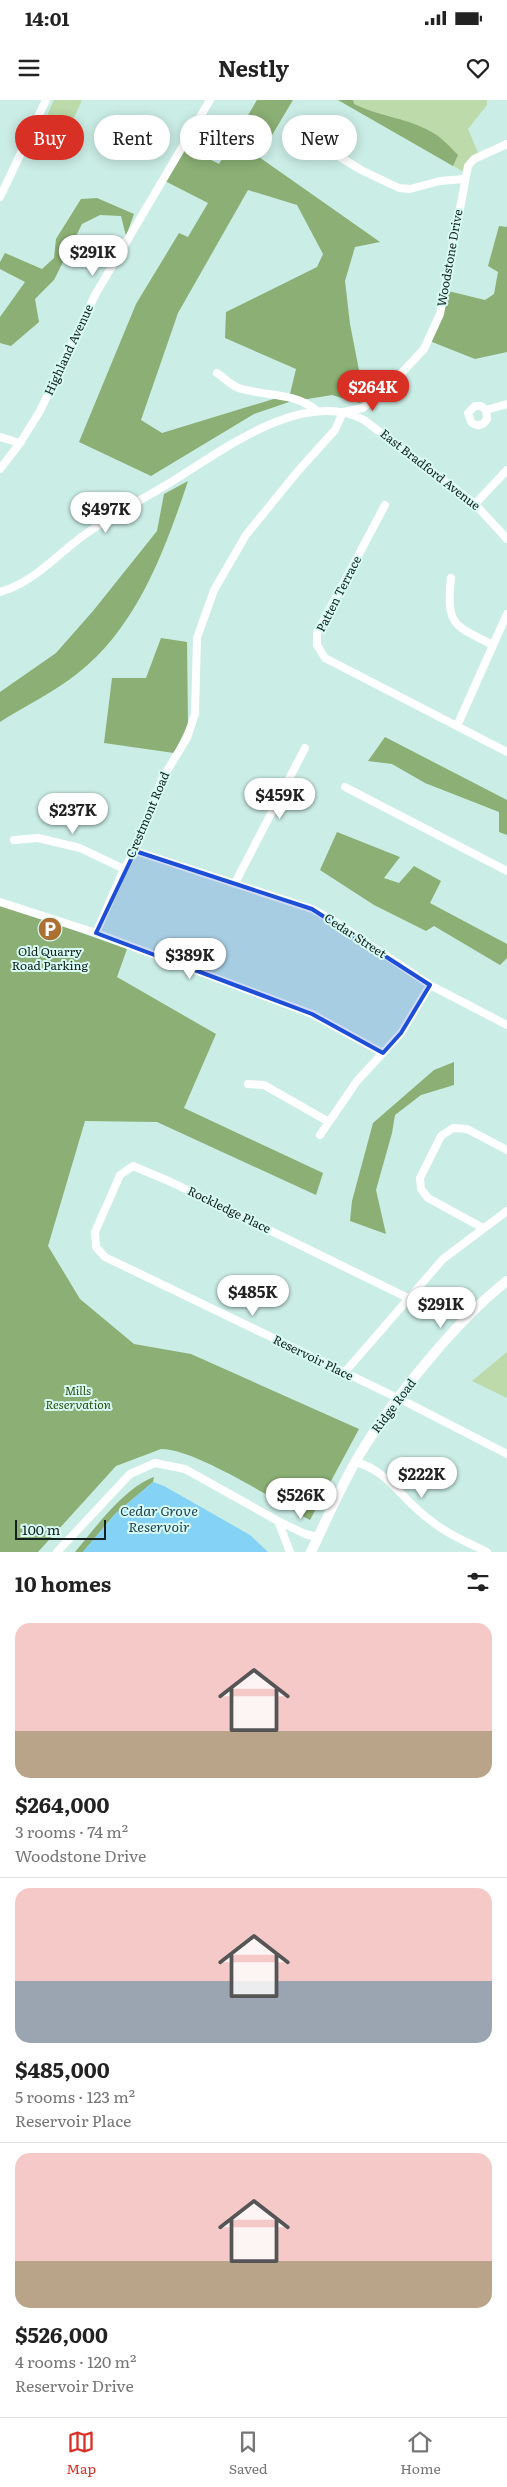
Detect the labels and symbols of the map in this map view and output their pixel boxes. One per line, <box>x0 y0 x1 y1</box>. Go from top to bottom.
street label: Woodstone Drive <box>432 208 466 308</box>
pin: $291K <box>58 234 128 277</box>
street label: Highland Avenue <box>39 301 97 398</box>
pin: $264K <box>338 370 408 412</box>
street label: East Bradford Avenue <box>377 424 485 514</box>
pin: $497K <box>71 492 141 534</box>
street label: Patten Terrace <box>311 552 365 635</box>
street label: Crestmont Road <box>121 768 174 861</box>
pin: $459K <box>245 778 315 820</box>
pin: $237K <box>38 792 108 835</box>
street label: Cedar Street <box>321 908 390 962</box>
parking icon: Old Quarry Road Parking <box>37 916 63 942</box>
pin: $389K <box>155 938 225 980</box>
place label: Old Quarry Road Parking <box>12 942 89 974</box>
street label: Rockledge Place <box>185 1181 274 1237</box>
pin: $485K <box>218 1274 288 1317</box>
pin: $291K <box>406 1286 476 1329</box>
street label: Reservoir Place <box>270 1330 357 1384</box>
street label: Ridge Road <box>367 1374 420 1436</box>
park label: Mills Reservation <box>45 1381 111 1413</box>
pin: $222K <box>387 1456 457 1499</box>
pin: $526K <box>266 1478 336 1520</box>
water label: Cedar Grove Reservoir <box>120 1500 198 1536</box>
scale bar <box>15 1517 106 1540</box>

